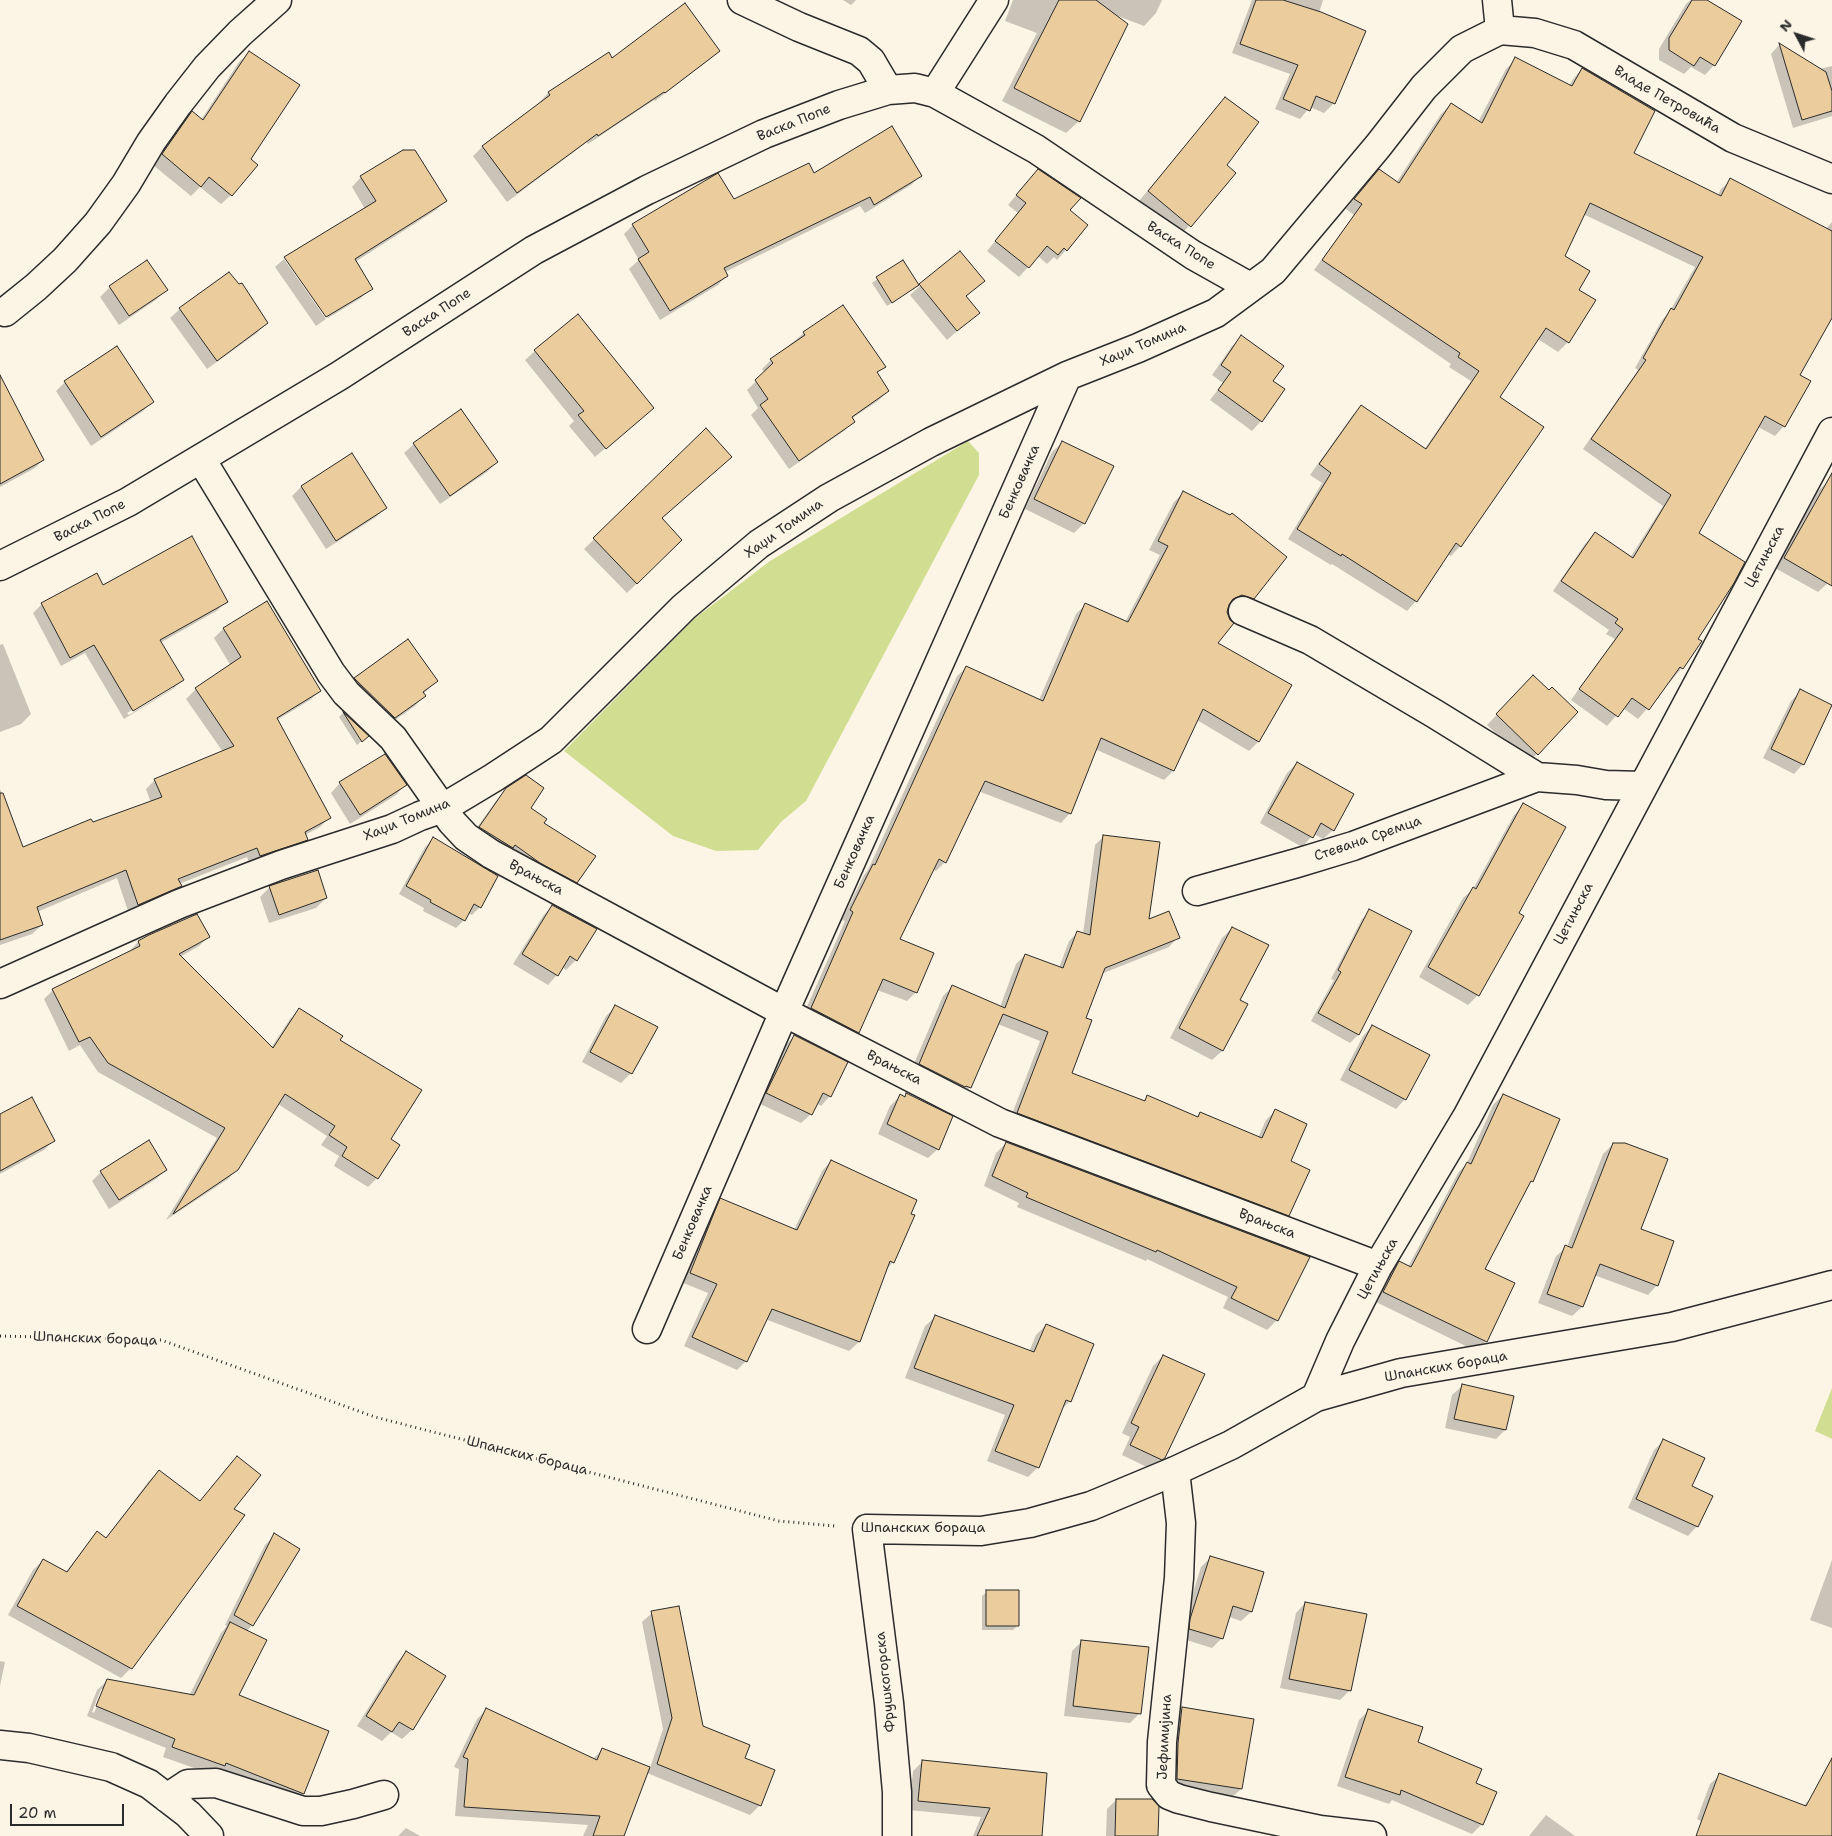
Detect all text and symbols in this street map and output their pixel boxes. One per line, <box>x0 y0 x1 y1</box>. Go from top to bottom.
north arrow <box>1772 10 1822 60</box>
text: N <box>1775 15 1796 35</box>
street label: Владе Петровића <box>1611 63 1723 137</box>
street label: Васка Попе <box>755 101 833 145</box>
street label: Васка Попе <box>1144 218 1218 274</box>
street label: Васка Попе <box>400 285 474 341</box>
street label: Хаџи Томина <box>1097 319 1189 371</box>
street label: Бенковачка <box>996 442 1044 522</box>
street label: Васка Попе <box>52 496 128 546</box>
street label: Хаџи Томина <box>742 496 826 562</box>
street label: Цетињска <box>1742 523 1788 591</box>
street label: Хаџи Томина <box>361 795 453 845</box>
street label: Бенковачка <box>831 812 879 892</box>
street label: Стевана Сремца <box>1312 813 1424 865</box>
street label: Врањска <box>506 857 566 899</box>
street label: Цетињска <box>1551 880 1597 948</box>
street label: Врањска <box>864 1047 924 1089</box>
street label: Бенковачка <box>670 1183 716 1263</box>
street label: Врањска <box>1236 1205 1298 1243</box>
street label: Цетињска <box>1354 1235 1402 1303</box>
street label: Шпанских бораца <box>32 1328 158 1350</box>
street label: Шпанских бораца <box>1383 1348 1509 1386</box>
street label: Шпанских бораца <box>465 1433 589 1479</box>
street label: Шпанских бораца <box>861 1520 985 1536</box>
street label: Фрушкогорска <box>872 1631 900 1733</box>
street label: Јефимијина <box>1154 1694 1176 1780</box>
scale bar <box>12 1794 126 1826</box>
text: 20 m <box>18 1803 57 1823</box>

